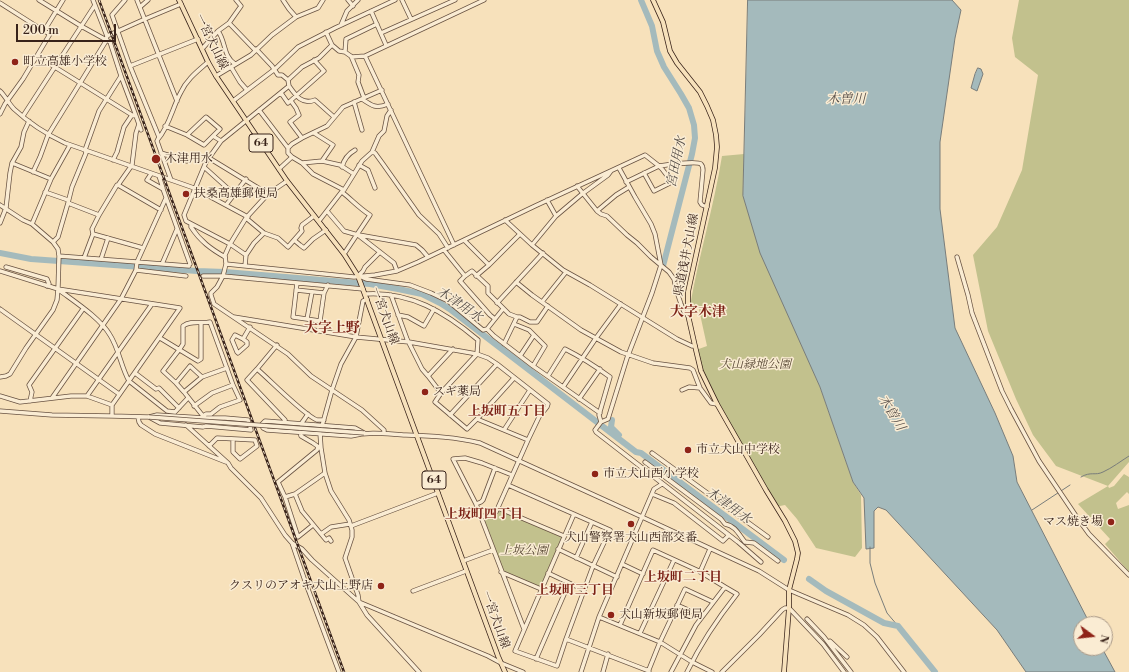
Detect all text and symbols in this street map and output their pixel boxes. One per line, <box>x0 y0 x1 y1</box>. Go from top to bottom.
street label: 一宮犬山線 <box>191 12 231 72</box>
scale bar <box>18 16 118 42</box>
text: 200 m <box>23 23 59 38</box>
place label: 町立高雄小学校 <box>23 55 107 69</box>
marker: 町立高雄小学校 <box>10 57 20 67</box>
water label: 木曽川 <box>827 92 865 108</box>
road number: 64 <box>249 134 273 152</box>
water label: 宮田用水 <box>664 135 690 189</box>
place label: 木津用水 <box>165 152 213 166</box>
marker: 木津用水 <box>150 153 162 165</box>
place label: 扶桑高雄郵便局 <box>194 187 278 201</box>
marker: 扶桑高雄郵便局 <box>181 189 191 199</box>
street label: 県道浅井犬山線 <box>672 212 702 298</box>
water label: 木津用水 <box>433 284 485 326</box>
street label: 一宮犬山線 <box>367 285 401 347</box>
district label: 大字木津 <box>670 305 726 321</box>
district label: 大字上野 <box>304 321 360 337</box>
park label: 犬山緑地公園 <box>719 358 791 372</box>
place label: スギ薬局 <box>433 385 481 399</box>
marker: スギ薬局 <box>420 387 430 397</box>
water label: 木曽川 <box>874 392 908 434</box>
district label: 上坂町五丁目 <box>468 404 546 420</box>
place label: 市立犬山中学校 <box>696 443 780 457</box>
marker: 市立犬山中学校 <box>683 445 693 455</box>
place label: 市立犬山西小学校 <box>603 467 699 481</box>
marker: 市立犬山西小学校 <box>590 469 600 479</box>
road number: 64 <box>422 471 446 489</box>
water label: 木津用水 <box>702 484 754 528</box>
district label: 上坂町四丁目 <box>445 507 523 523</box>
place label: マス焼き場 <box>1043 515 1103 529</box>
marker: マス焼き場 <box>1106 517 1116 527</box>
marker: 犬山警察署犬山西部交番 <box>626 519 636 529</box>
place label: 犬山警察署犬山西部交番 <box>565 531 697 545</box>
park label: 上坂公園 <box>500 544 548 558</box>
district label: 上坂町二丁目 <box>644 570 722 586</box>
place label: クスリのアオキ犬山上野店 <box>229 579 373 593</box>
marker: クスリのアオキ犬山上野店 <box>376 581 386 591</box>
district label: 上坂町三丁目 <box>536 583 614 599</box>
street label: 一宮犬山線 <box>478 589 512 651</box>
place label: 犬山新坂郵便局 <box>619 608 703 622</box>
marker: 犬山新坂郵便局 <box>606 610 616 620</box>
north arrow <box>1073 616 1113 656</box>
text: N <box>1096 633 1112 645</box>

